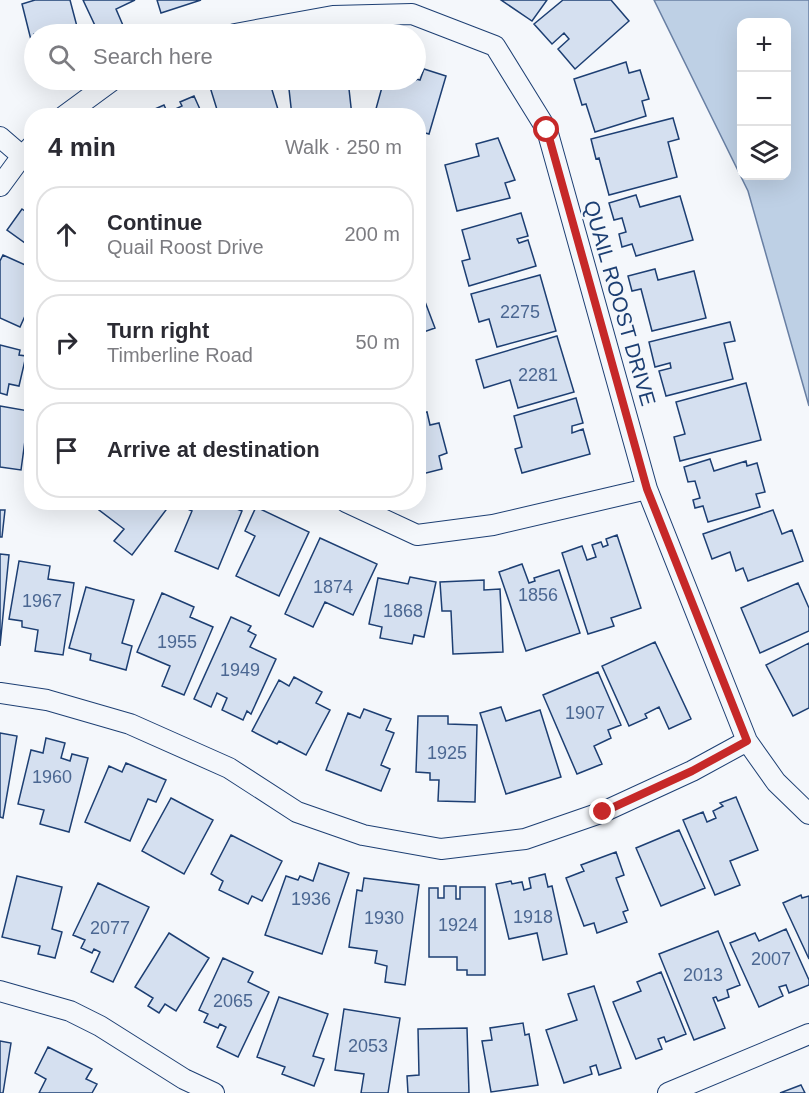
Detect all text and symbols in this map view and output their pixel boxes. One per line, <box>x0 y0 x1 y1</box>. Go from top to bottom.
map controls <box>737 18 791 180</box>
button: + <box>737 18 791 72</box>
search box <box>24 24 426 90</box>
icon: search <box>45 41 78 74</box>
text: Search here <box>93 44 213 69</box>
button: − <box>737 72 791 126</box>
route start <box>533 116 559 142</box>
button: layers <box>737 126 791 180</box>
text: 4 min <box>48 132 116 162</box>
text: Walk · 250 m <box>285 136 402 158</box>
street label: QUAIL ROOST DRIVE <box>580 198 660 408</box>
text: Continue <box>107 210 202 235</box>
icon: ahead <box>50 218 83 251</box>
text: 200 m <box>344 223 400 245</box>
text: Quail Roost Drive <box>107 236 264 258</box>
house number: 2275 <box>500 302 540 322</box>
text: Turn right <box>107 318 209 343</box>
icon: right <box>50 326 83 359</box>
text: 50 m <box>356 331 400 353</box>
text: Timberline Road <box>107 344 253 366</box>
house number: 2281 <box>518 365 558 385</box>
icon: arrive <box>50 434 83 467</box>
text: Arrive at destination <box>107 437 320 462</box>
house number: 1874 <box>313 577 353 597</box>
house number: 1856 <box>518 585 558 605</box>
house number: 1967 <box>22 591 62 611</box>
house number: 1868 <box>383 601 423 621</box>
house number: 1955 <box>157 632 197 652</box>
house number: 1949 <box>220 660 260 680</box>
house number: 1907 <box>565 703 605 723</box>
house number: 1925 <box>427 743 467 763</box>
house number: 1960 <box>32 767 72 787</box>
route end <box>589 798 615 824</box>
house number: 1936 <box>291 889 331 909</box>
house number: 1918 <box>513 907 553 927</box>
house number: 1930 <box>364 908 404 928</box>
house number: 1924 <box>438 915 478 935</box>
house number: 2077 <box>90 918 130 938</box>
house number: 2007 <box>751 949 791 969</box>
house number: 2013 <box>683 965 723 985</box>
house number: 2065 <box>213 991 253 1011</box>
house number: 2053 <box>348 1036 388 1056</box>

